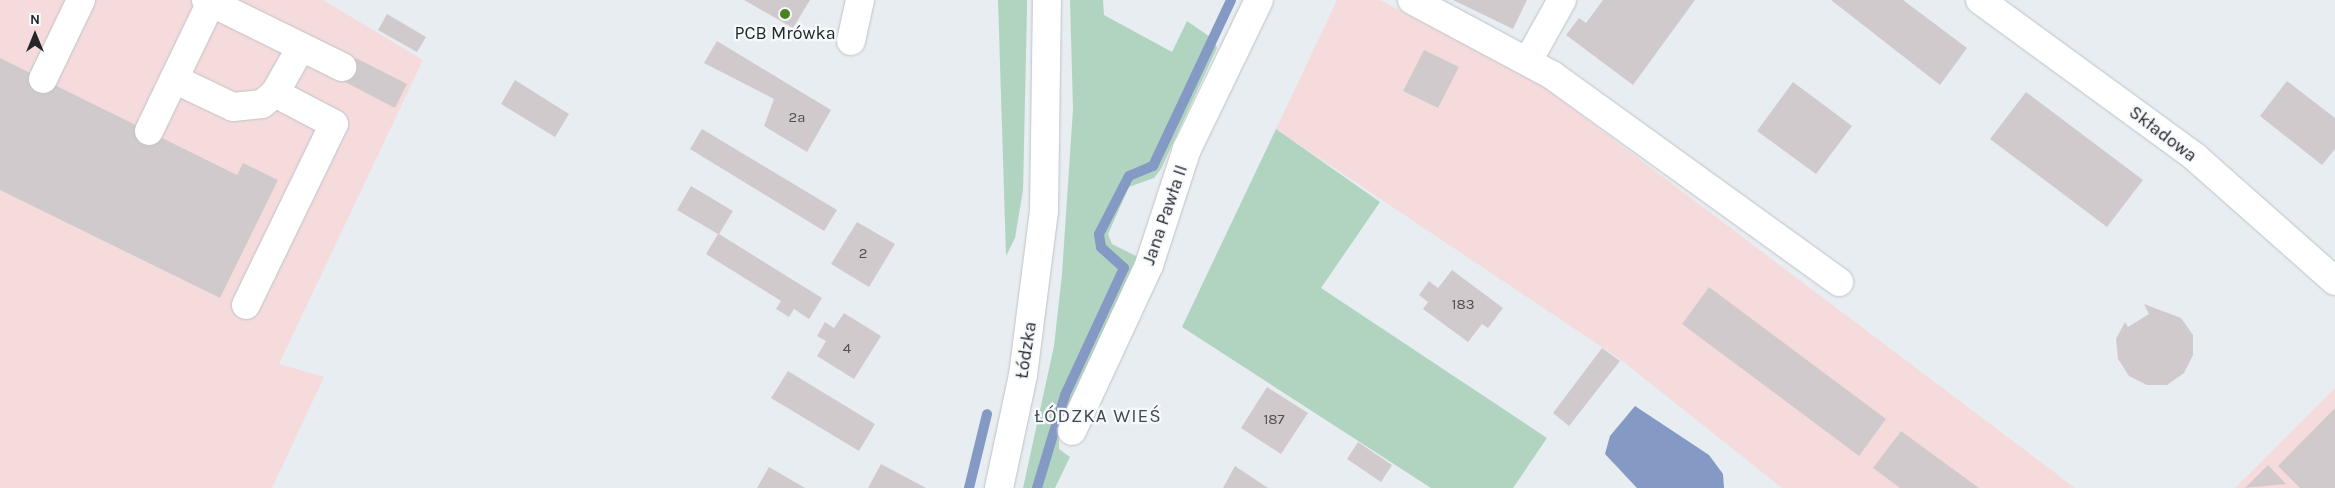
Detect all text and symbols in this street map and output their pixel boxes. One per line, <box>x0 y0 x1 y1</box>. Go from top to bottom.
marker: PCB Mrówka <box>779 8 791 20</box>
north arrow <box>10 10 60 60</box>
text: N <box>30 11 40 28</box>
place label: PCB Mrówka <box>734 22 836 44</box>
street label: Składowa <box>2125 101 2201 167</box>
house number: 2a <box>789 109 805 127</box>
street label: Jana Pawła II <box>1138 162 1192 268</box>
house number: 2 <box>859 245 867 263</box>
house number: 183 <box>1451 296 1475 314</box>
street label: Łódzka <box>1011 320 1041 380</box>
house number: 4 <box>843 340 851 358</box>
district label: ŁÓDZKA WIEŚ <box>1033 406 1163 428</box>
house number: 187 <box>1263 411 1285 429</box>

